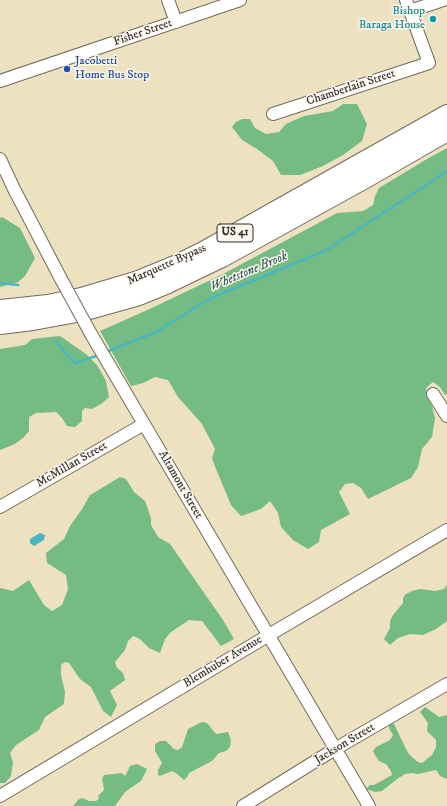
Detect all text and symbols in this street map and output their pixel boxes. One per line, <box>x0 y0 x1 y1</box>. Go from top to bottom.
place label: Bishop Baraga House <box>359 5 425 33</box>
marker: Bishop Baraga House <box>428 14 438 24</box>
street label: Fisher Street <box>112 16 174 50</box>
place label: Jacobetti Home Bus Stop <box>75 55 149 83</box>
marker: Jacobetti Home Bus Stop <box>62 64 72 74</box>
street label: Chamberlain Street <box>305 67 397 109</box>
road number: US 41 <box>217 224 253 242</box>
street label: Marquette Bypass <box>125 241 209 289</box>
water label: Whetstone Brook <box>208 249 290 295</box>
street label: McMillan Street <box>34 439 110 491</box>
street label: Altamont Street <box>155 449 205 521</box>
street label: Blemhuber Avenue <box>181 633 265 691</box>
street label: Jackson Street <box>312 720 378 768</box>

